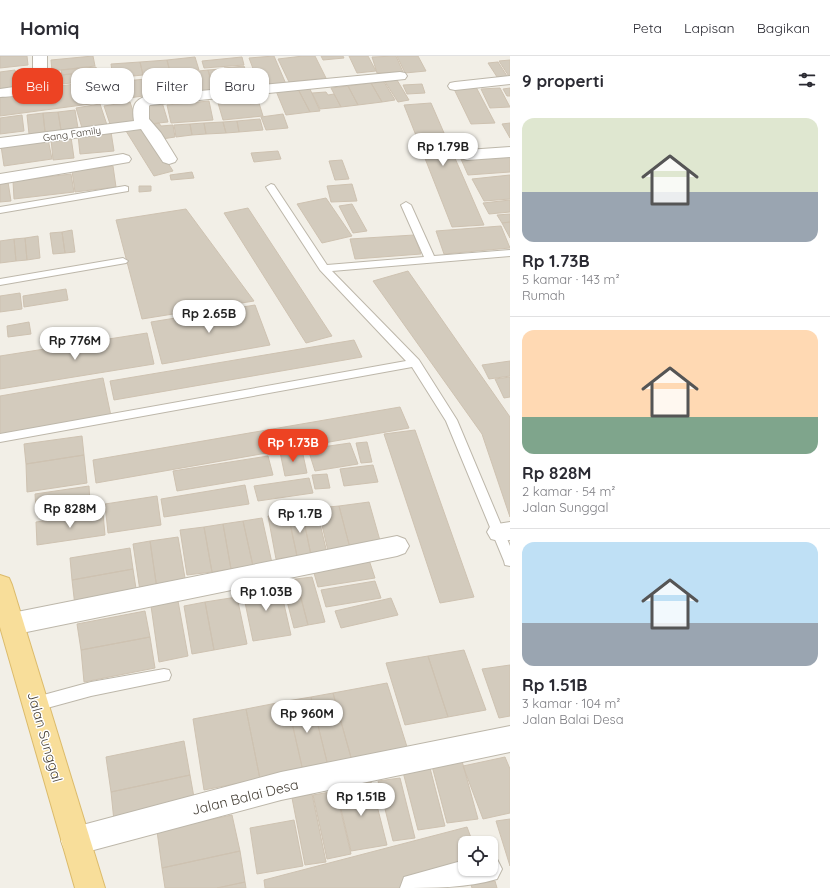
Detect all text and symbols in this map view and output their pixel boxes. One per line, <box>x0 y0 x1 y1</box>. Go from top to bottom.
text: Homiq <box>20 16 79 40</box>
text: Peta <box>633 19 662 37</box>
text: Lapisan <box>684 19 735 37</box>
text: Bagikan <box>757 19 810 37</box>
chip: Beli <box>12 68 63 104</box>
chip: Sewa <box>71 68 134 104</box>
chip: Filter <box>142 68 202 104</box>
chip: Baru <box>210 68 269 104</box>
icon: filters <box>796 69 818 91</box>
text: 9 properti <box>522 70 604 91</box>
street label: Gang Family <box>42 123 102 145</box>
pin: Rp 1.79B <box>402 133 484 167</box>
text: Rp 1.79B <box>417 138 469 154</box>
icon: home <box>634 144 706 216</box>
text: Rp 1.73B <box>522 250 590 271</box>
text: 5 kamar · 143 m² <box>522 271 620 287</box>
text: Rumah <box>522 287 565 303</box>
pin: Rp 2.65B <box>168 300 250 334</box>
text: Rp 2.65B <box>182 305 236 321</box>
pin: Rp 776M <box>38 327 112 361</box>
text: Rp 776M <box>49 332 101 348</box>
icon: home <box>634 356 706 428</box>
pin: Rp 1.73B <box>252 429 334 463</box>
text: Rp 1.73B <box>267 434 319 450</box>
text: Rp 828M <box>522 462 591 483</box>
text: 2 kamar · 54 m² <box>522 483 615 499</box>
pin: Rp 828M <box>33 495 107 529</box>
text: Jalan Sunggal <box>522 499 609 515</box>
text: Rp 828M <box>43 500 97 516</box>
pin: Rp 1.7B <box>263 500 337 534</box>
text: Rp 1.7B <box>278 505 322 521</box>
icon: home <box>634 568 706 640</box>
pin: Rp 1.03B <box>225 578 307 612</box>
text: Rp 1.03B <box>240 583 292 599</box>
text: Rp 1.51B <box>522 674 588 695</box>
street label: Jalan Sunggal <box>24 690 66 784</box>
text: 3 kamar · 104 m² <box>522 695 620 711</box>
pin: Rp 960M <box>270 700 344 734</box>
text: Rp 960M <box>280 705 334 721</box>
text: Jalan Balai Desa <box>522 711 624 727</box>
street label: Jalan Balai Desa <box>190 775 300 819</box>
pin: Rp 1.51B <box>320 783 402 817</box>
text: Rp 1.51B <box>336 788 386 804</box>
map controls <box>458 836 498 876</box>
button: locate <box>458 836 498 876</box>

